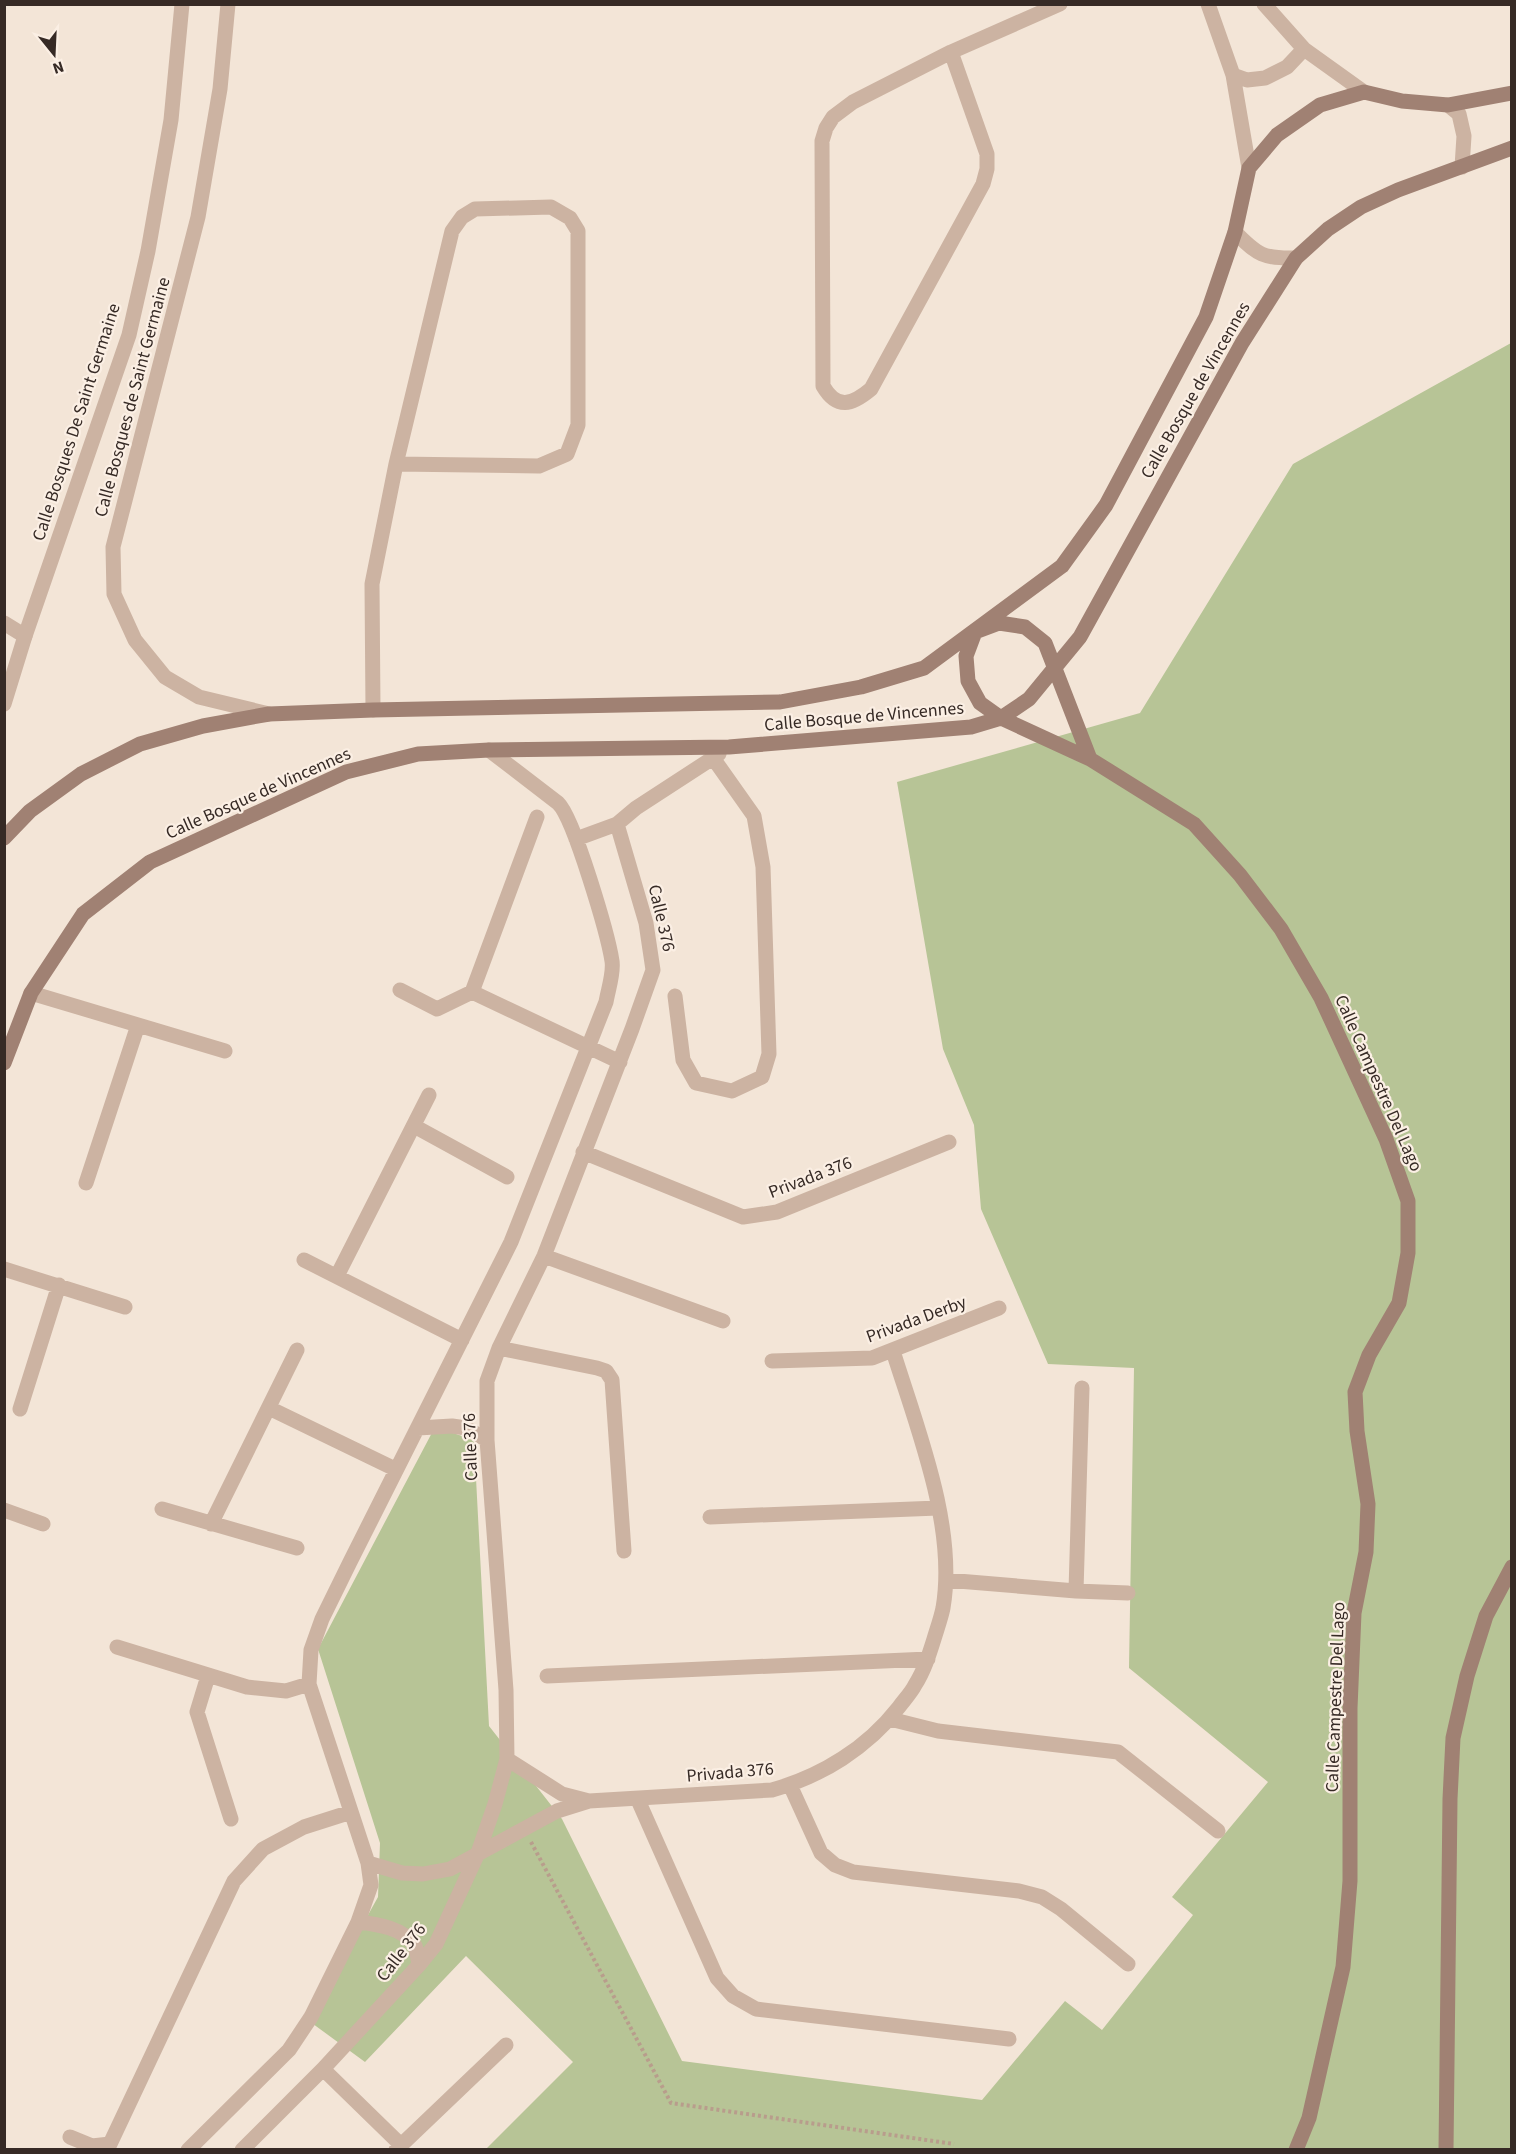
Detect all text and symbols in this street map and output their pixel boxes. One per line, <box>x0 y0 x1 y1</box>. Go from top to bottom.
north arrow <box>24 24 84 84</box>
text: N <box>50 55 67 79</box>
street label: Calle Bosques de Saint Germaine <box>88 274 177 520</box>
street label: Calle Bosque de Vincennes <box>1135 297 1256 483</box>
street label: Calle Bosques De Saint Germaine <box>26 300 127 544</box>
street label: Calle Bosque de Vincennes <box>763 695 965 738</box>
street label: Calle Bosque de Vincennes <box>162 741 355 846</box>
street label: Calle 376 <box>642 882 681 954</box>
street label: Calle Campestre Del Lago <box>1328 991 1429 1175</box>
street label: Privada 376 <box>765 1150 856 1205</box>
street label: Privada Derby <box>862 1290 970 1349</box>
street label: Calle 376 <box>457 1413 484 1481</box>
street label: Calle Campestre Del Lago <box>1320 1601 1351 1793</box>
street label: Privada 376 <box>685 1756 775 1789</box>
street label: Calle 376 <box>371 1918 432 1987</box>

